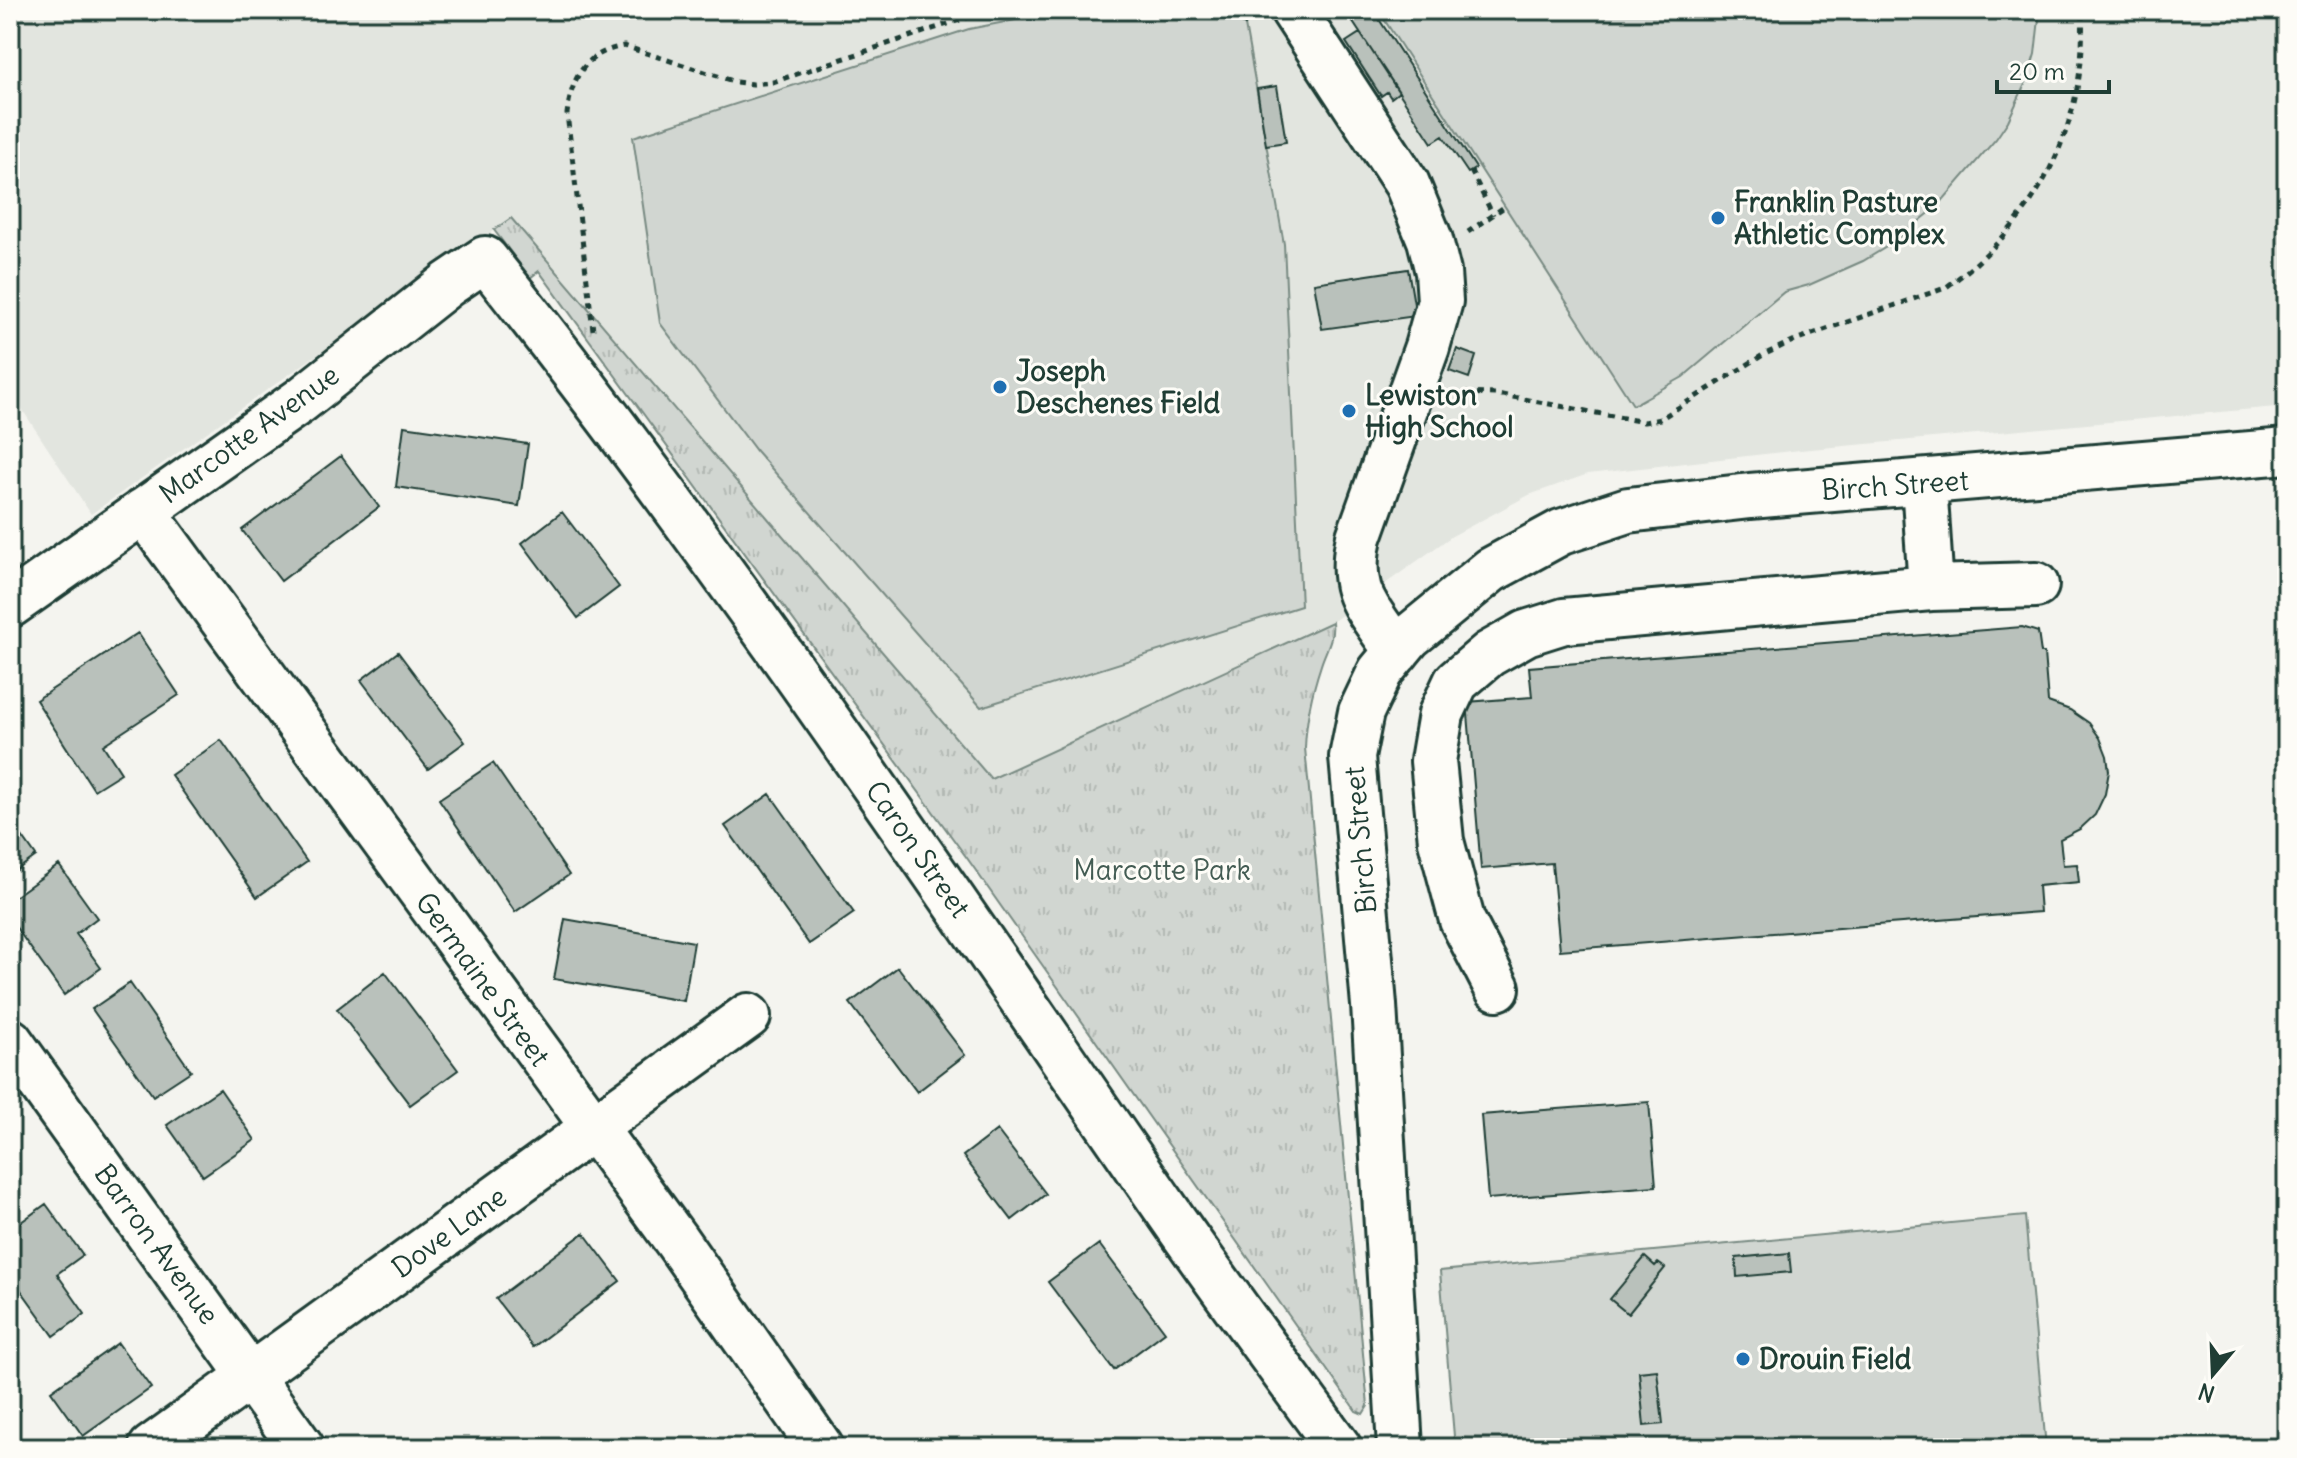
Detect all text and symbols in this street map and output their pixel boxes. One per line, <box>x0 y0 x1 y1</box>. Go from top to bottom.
scale bar <box>1997 44 2109 94</box>
text: 20 m <box>2009 56 2065 86</box>
place label: Franklin Pasture Athletic Complex <box>1734 184 1945 252</box>
marker: Franklin Pasture Athletic Complex <box>1709 209 1727 227</box>
place label: Joseph Deschenes Field <box>1016 353 1220 421</box>
street label: Marcotte Avenue <box>152 357 346 511</box>
place label: Lewiston High School <box>1365 377 1514 445</box>
marker: Joseph Deschenes Field <box>991 378 1009 396</box>
marker: Lewiston High School <box>1340 402 1358 420</box>
street label: Birch Street <box>1820 462 1970 508</box>
street label: Birch Street <box>1336 765 1384 915</box>
street label: Caron Street <box>858 774 978 924</box>
park label: Marcotte Park <box>1073 852 1251 888</box>
street label: Germaine Street <box>408 885 558 1073</box>
street label: Barron Avenue <box>87 1157 227 1331</box>
street label: Dove Lane <box>385 1178 513 1286</box>
north arrow <box>2173 1334 2253 1414</box>
place label: Drouin Field <box>1759 1341 1912 1377</box>
marker: Drouin Field <box>1734 1350 1752 1368</box>
text: N <box>2195 1377 2218 1409</box>

